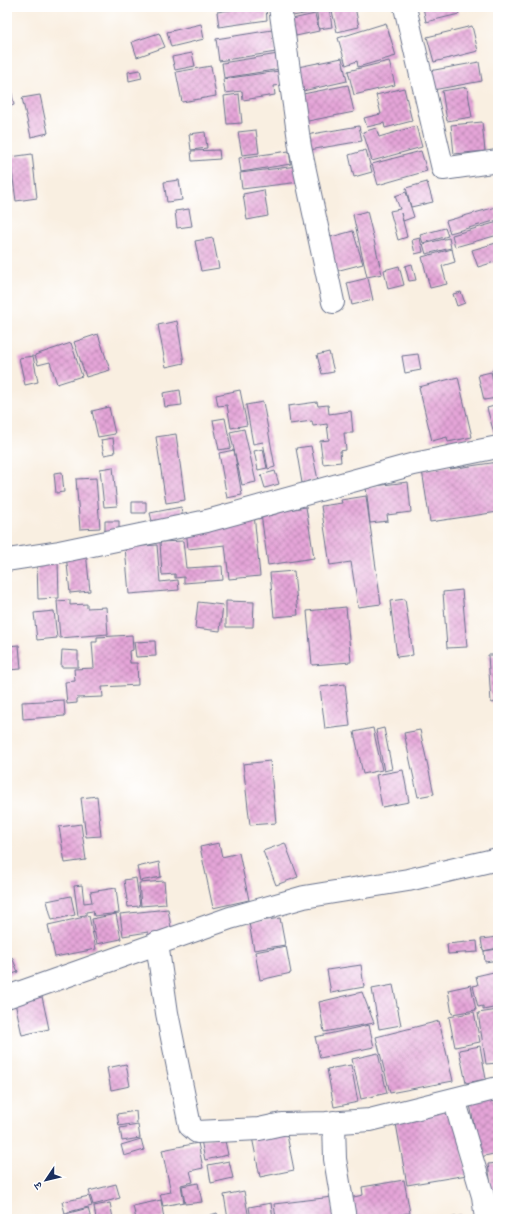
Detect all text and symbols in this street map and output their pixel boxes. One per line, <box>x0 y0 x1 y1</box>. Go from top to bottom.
north arrow <box>26 1160 66 1200</box>
text: उ <box>30 1178 46 1193</box>

